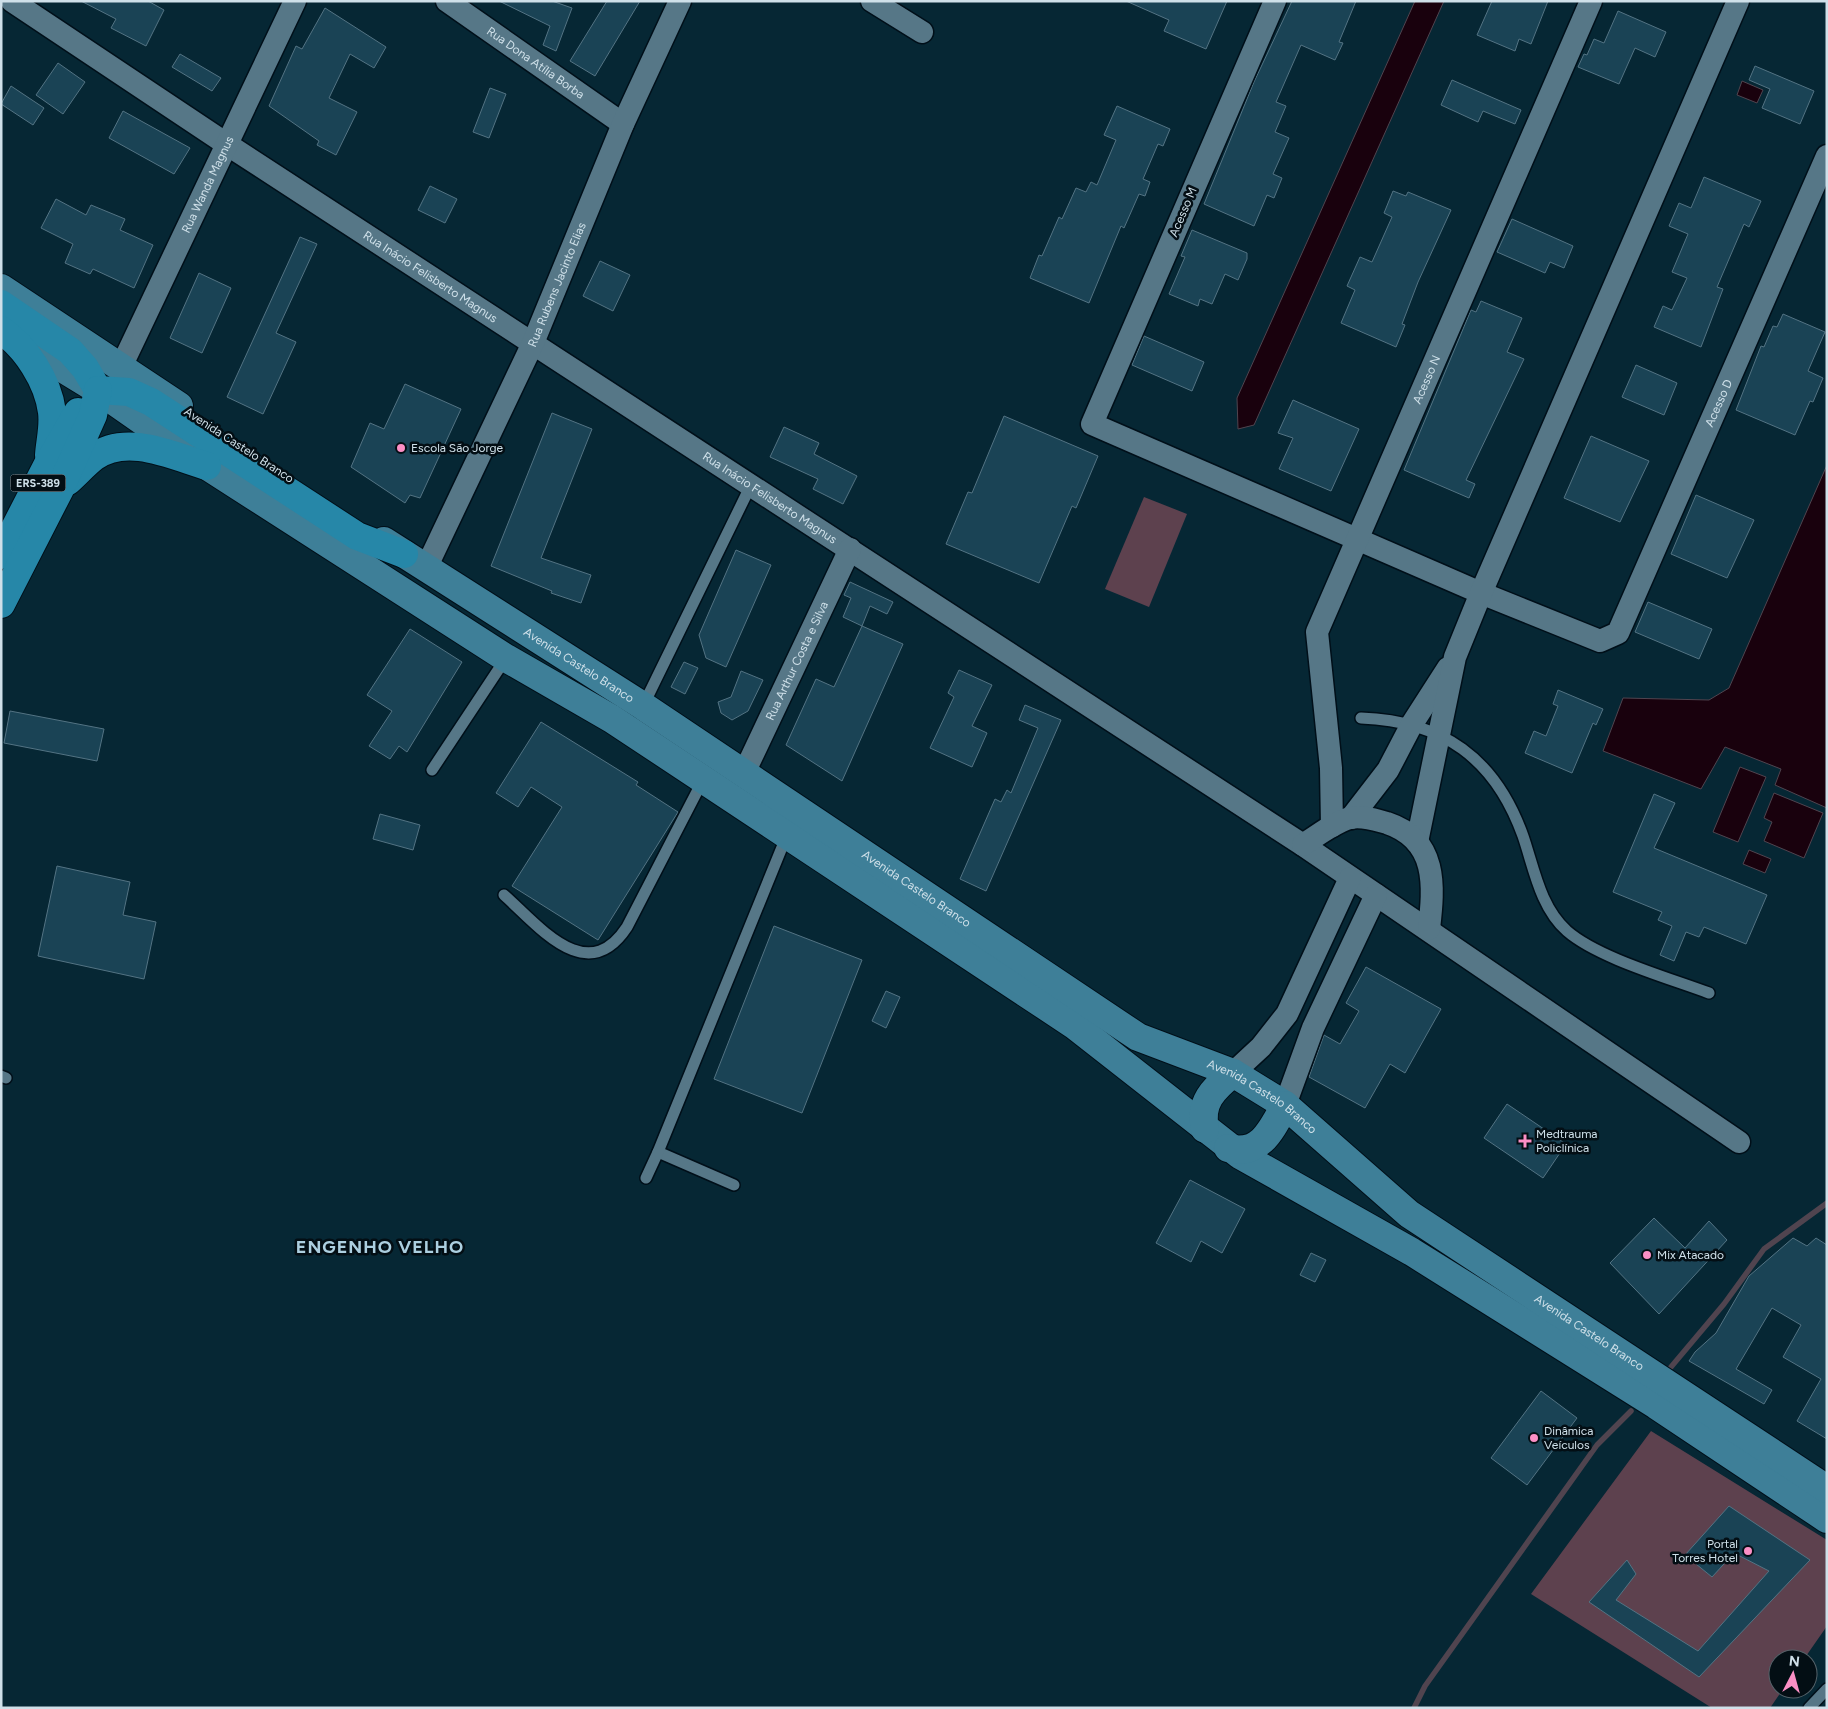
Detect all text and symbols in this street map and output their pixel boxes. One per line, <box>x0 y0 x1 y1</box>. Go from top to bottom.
street label: Rua Dona Atília Borba <box>484 24 587 102</box>
street label: Rua Wanda Magnus <box>179 133 237 235</box>
street label: Acesso M <box>1166 185 1200 239</box>
street label: Rua Rubens Jacinto Elias <box>525 220 589 349</box>
street label: Rua Inácio Felisberto Magnus <box>361 228 500 326</box>
street label: Acesso N <box>1410 353 1443 406</box>
street label: Acesso D <box>1702 377 1735 429</box>
street label: Avenida Castelo Branco <box>182 404 296 486</box>
place label: Escola São Jorge <box>411 441 504 455</box>
marker: Escola São Jorge <box>395 442 407 454</box>
street label: Rua Inácio Felisberto Magnus <box>700 449 840 547</box>
road number: ERS-389 <box>10 474 66 492</box>
street label: Rua Arthur Costa e Silva <box>763 599 831 723</box>
street label: Avenida Castelo Branco <box>521 625 637 705</box>
street label: Avenida Castelo Branco <box>859 847 974 930</box>
street label: Avenida Castelo Branco <box>1205 1057 1320 1137</box>
place label: Medtrauma Policlínica <box>1536 1127 1597 1155</box>
marker: Medtrauma Policlínica <box>1518 1134 1532 1148</box>
district label: ENGENHO VELHO <box>296 1236 464 1258</box>
place label: Mix Atacado <box>1657 1248 1724 1262</box>
marker: Mix Atacado <box>1641 1249 1653 1261</box>
street label: Avenida Castelo Branco <box>1532 1292 1647 1374</box>
place label: Dinâmica Veículos <box>1544 1424 1593 1452</box>
marker: Dinâmica Veículos <box>1528 1432 1540 1444</box>
place label: Portal Torres Hotel <box>1672 1537 1738 1565</box>
marker: Portal Torres Hotel <box>1742 1545 1754 1557</box>
north arrow <box>1768 1649 1818 1699</box>
text: N <box>1788 1653 1801 1671</box>

